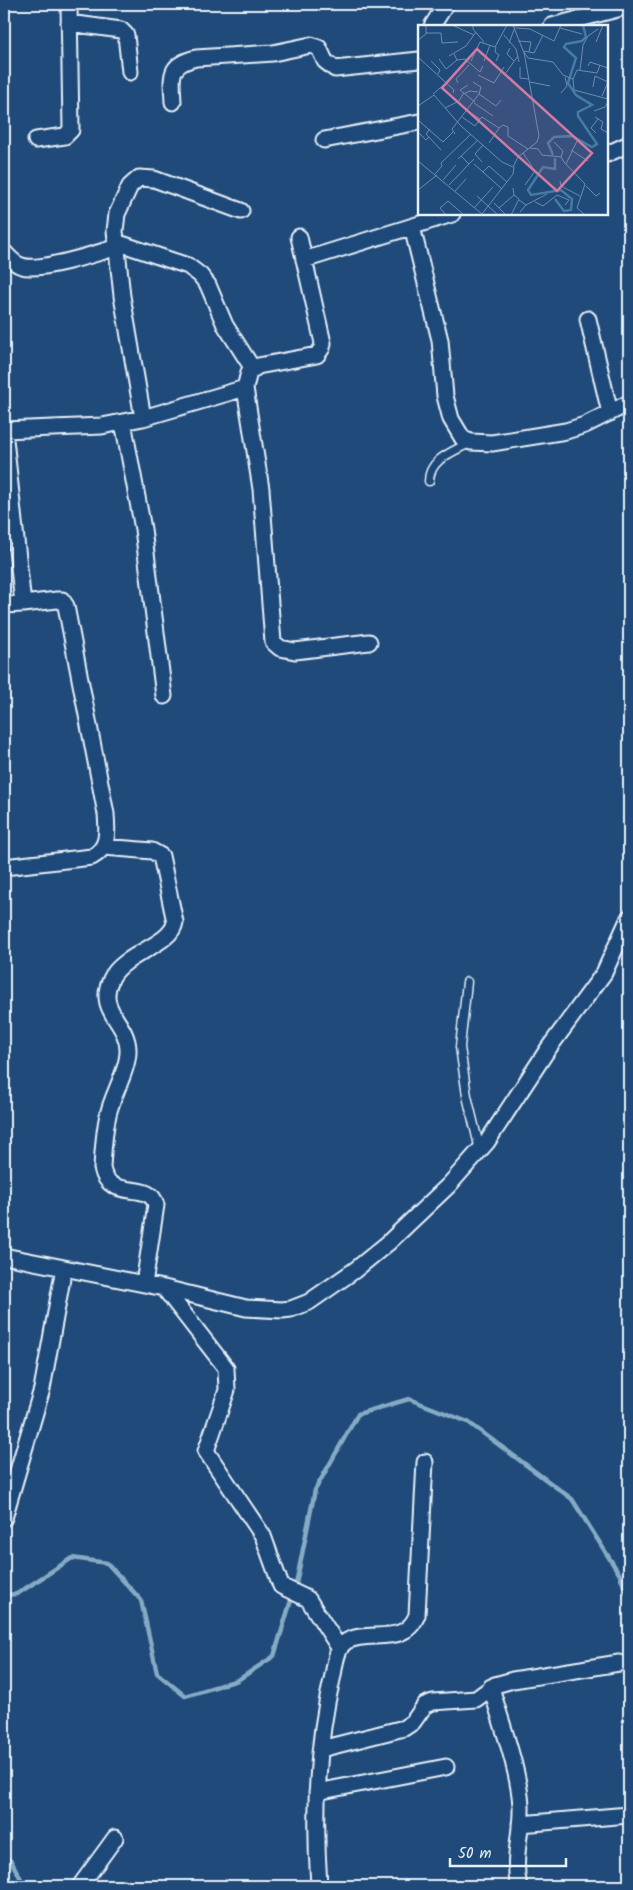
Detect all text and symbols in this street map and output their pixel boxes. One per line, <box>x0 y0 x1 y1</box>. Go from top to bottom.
inset map <box>418 25 608 215</box>
scale bar <box>450 1835 567 1867</box>
text: 50 m <box>458 1842 492 1866</box>

